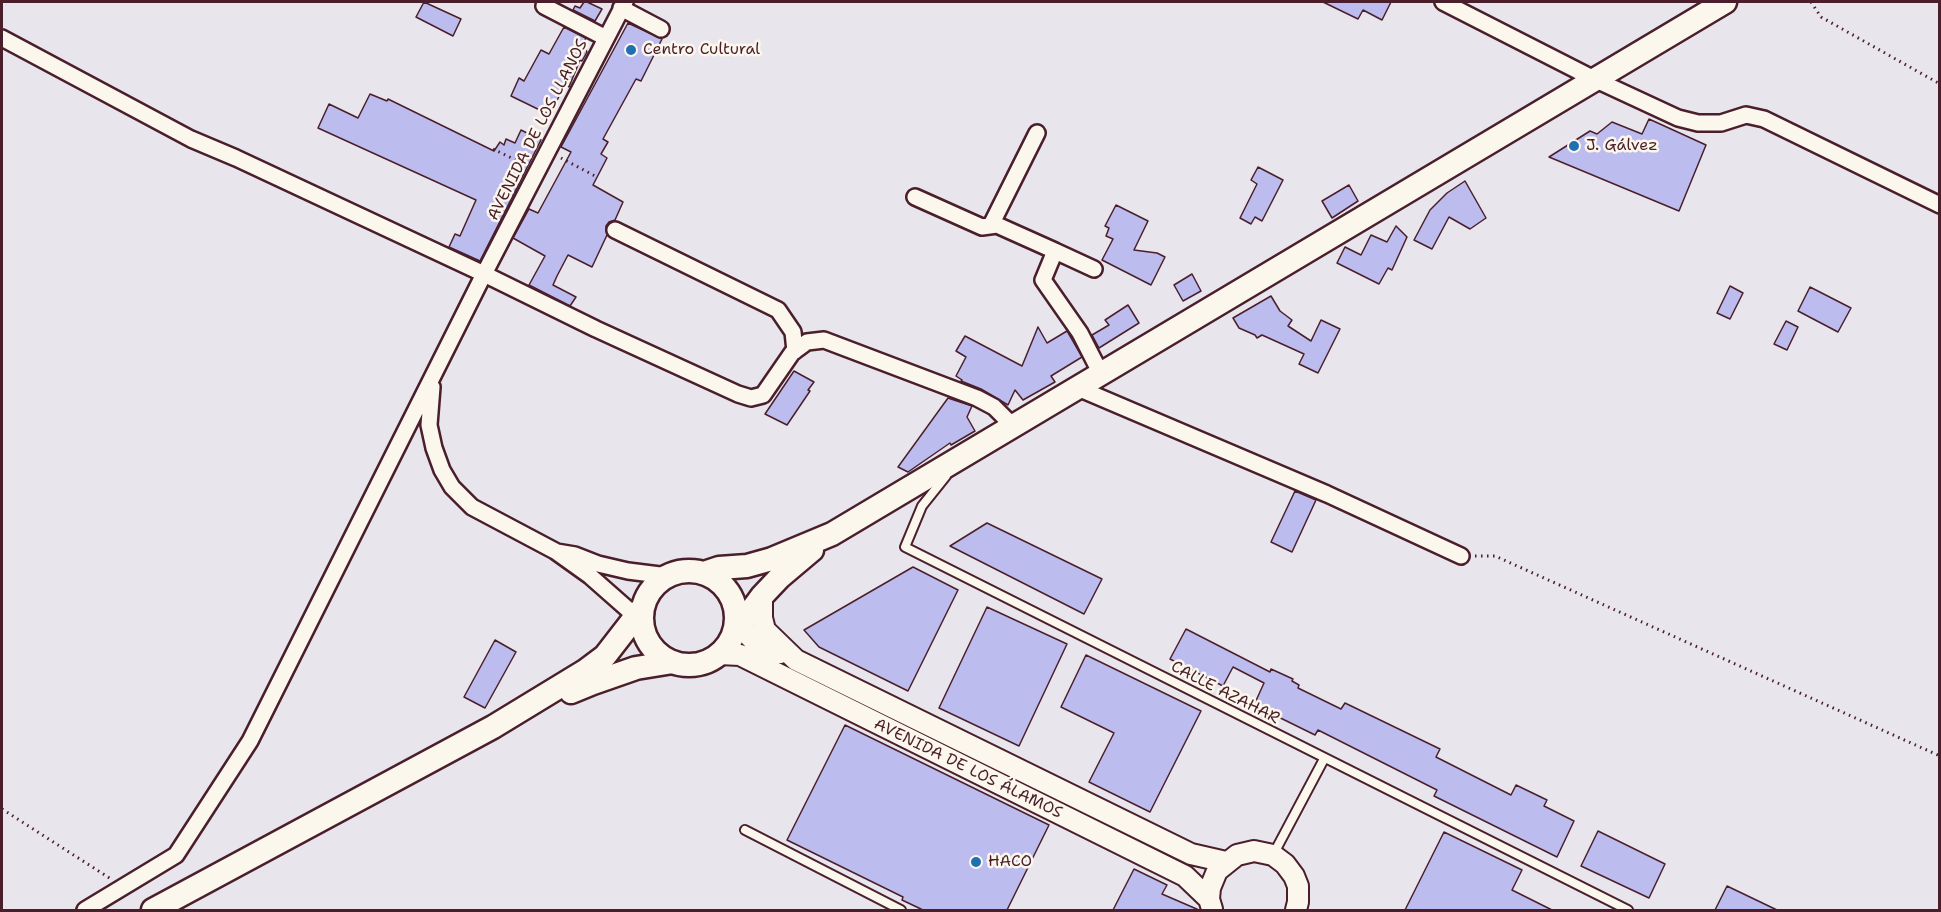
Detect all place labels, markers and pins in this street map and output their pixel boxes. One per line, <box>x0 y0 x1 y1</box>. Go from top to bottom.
place label: Centro Cultural <box>643 40 760 60</box>
marker: Centro Cultural <box>624 43 638 57</box>
place label: J. Gálvez <box>1586 136 1658 156</box>
marker: J. Gálvez <box>1567 139 1581 153</box>
place label: HACO <box>988 852 1032 872</box>
marker: HACO <box>969 855 983 869</box>

